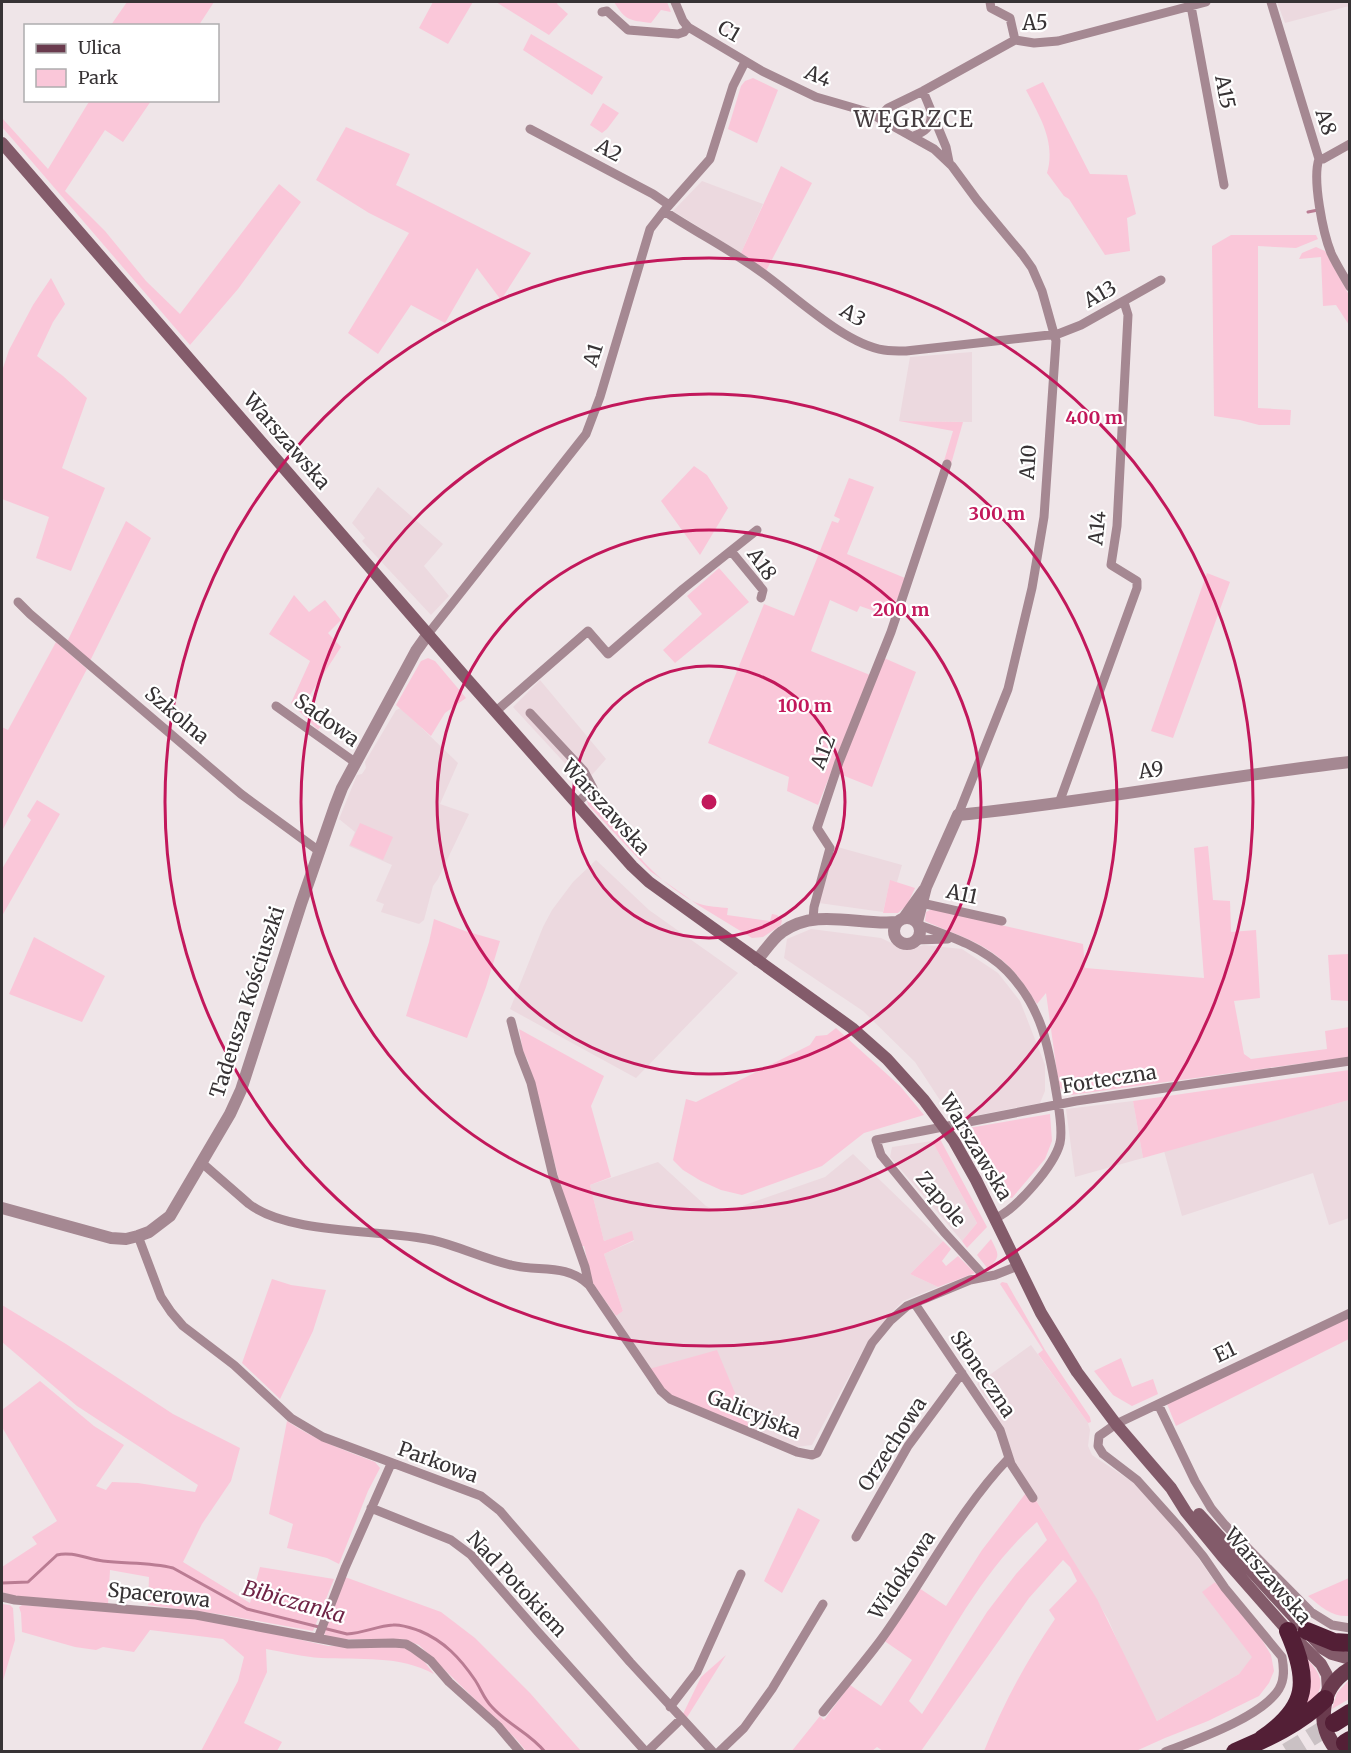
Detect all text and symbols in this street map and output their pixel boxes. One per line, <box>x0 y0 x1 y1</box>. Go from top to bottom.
street label: A5 <box>1021 10 1048 35</box>
street label: C1 <box>713 14 745 47</box>
legend <box>24 24 219 102</box>
text: Ulica <box>78 36 122 59</box>
street label: A4 <box>801 59 835 92</box>
text: Park <box>78 66 119 89</box>
street label: A15 <box>1210 72 1241 111</box>
district label: WĘGRZCE <box>853 105 974 133</box>
street label: A8 <box>1310 105 1342 138</box>
street label: A2 <box>591 132 627 167</box>
street label: A13 <box>1078 274 1121 313</box>
street label: A3 <box>835 297 871 332</box>
street label: A1 <box>577 340 608 370</box>
street label: Warszawska <box>238 386 336 494</box>
text: 400 m <box>1065 406 1123 429</box>
street label: A10 <box>1014 444 1041 481</box>
text: 300 m <box>969 502 1025 525</box>
street label: A14 <box>1082 510 1111 547</box>
street label: A18 <box>742 542 782 585</box>
text: 200 m <box>873 598 929 621</box>
street label: Szkolna <box>140 681 215 749</box>
street label: Sadowa <box>290 688 365 752</box>
text: 100 m <box>778 694 832 717</box>
street label: A12 <box>804 731 840 773</box>
street label: Warszawska <box>556 753 656 860</box>
street label: A9 <box>1136 755 1165 784</box>
centre of rings <box>699 792 719 812</box>
street label: A11 <box>943 878 980 909</box>
street label: Tadeusza Kościuszki <box>204 903 289 1101</box>
street label: Forteczna <box>1060 1059 1158 1098</box>
street label: Warszawska <box>934 1088 1018 1205</box>
street label: Zapole <box>911 1166 972 1232</box>
street label: Słoneczna <box>945 1326 1022 1422</box>
street label: E1 <box>1210 1336 1240 1367</box>
street label: Galicyjska <box>704 1383 805 1444</box>
street label: Orzechowa <box>852 1392 931 1496</box>
street label: Parkowa <box>395 1436 482 1488</box>
street label: Warszawska <box>1219 1521 1317 1629</box>
street label: Nad Potokiem <box>462 1526 573 1642</box>
street label: Widokowa <box>862 1526 940 1625</box>
water label: Bibiczanka <box>240 1574 349 1629</box>
street label: Spacerowa <box>107 1577 212 1612</box>

